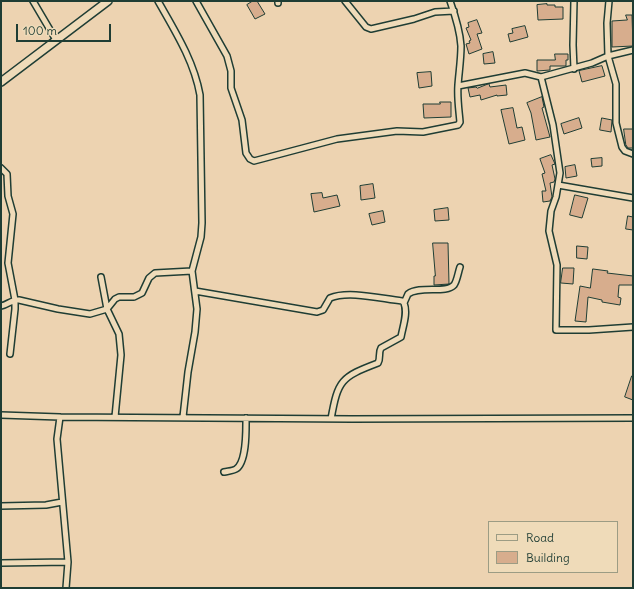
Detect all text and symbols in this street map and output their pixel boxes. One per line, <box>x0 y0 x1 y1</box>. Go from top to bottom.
scale bar <box>18 16 113 42</box>
text: 100 m <box>23 23 57 38</box>
legend <box>488 521 618 573</box>
text: Road <box>526 530 554 545</box>
text: Building <box>526 550 570 565</box>

